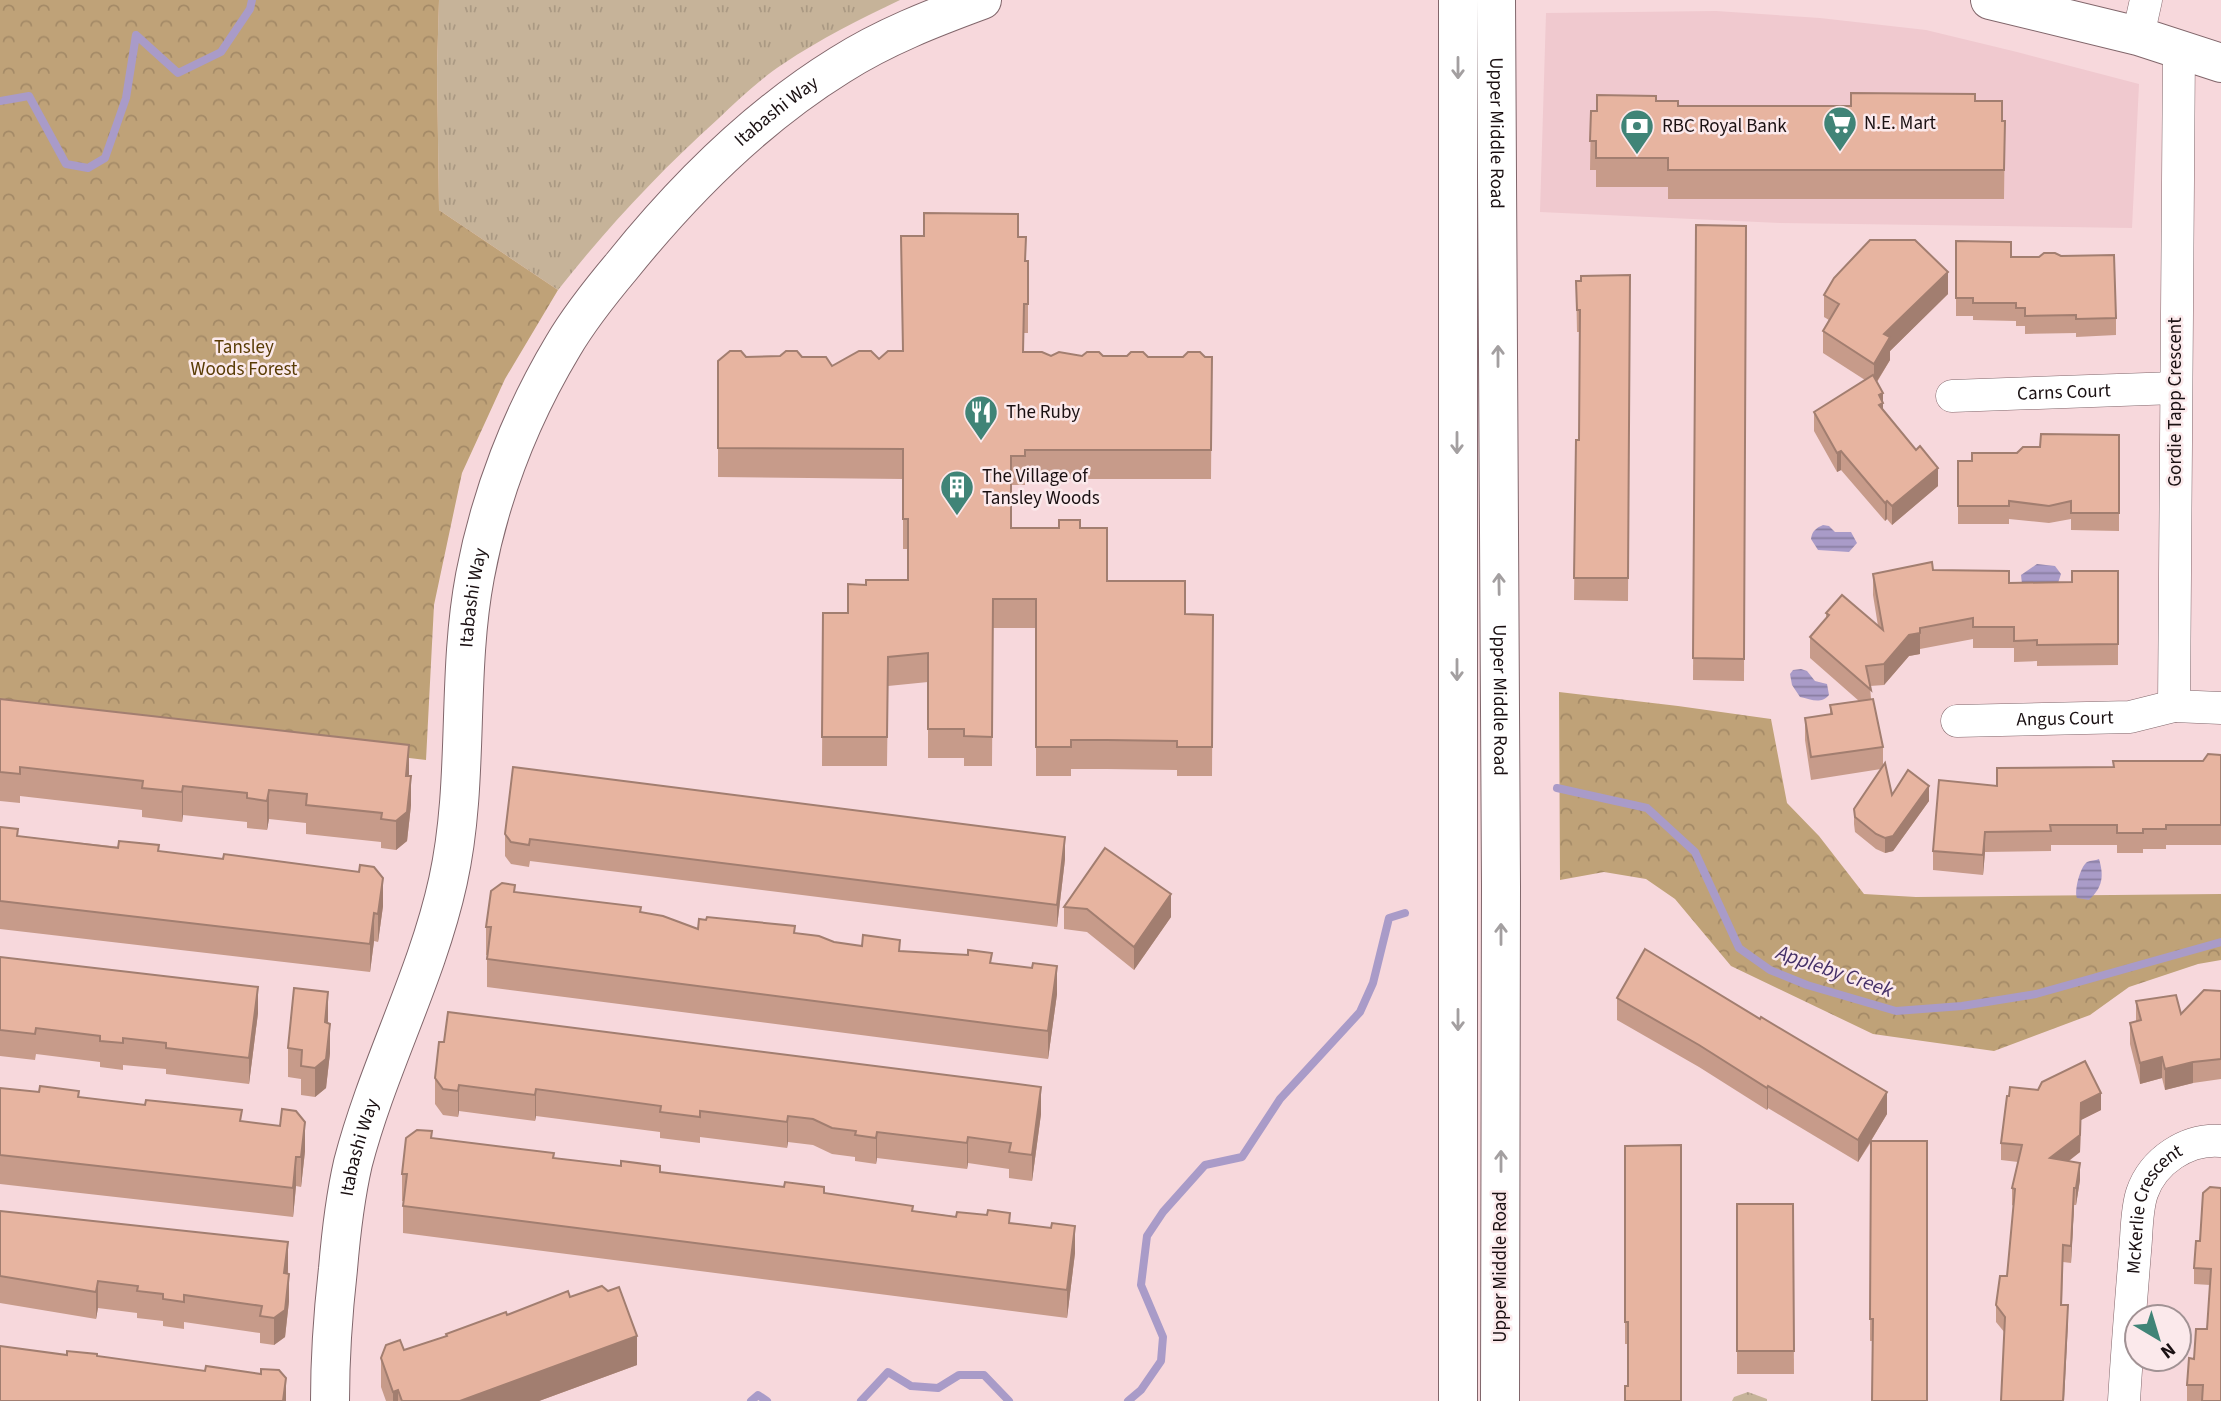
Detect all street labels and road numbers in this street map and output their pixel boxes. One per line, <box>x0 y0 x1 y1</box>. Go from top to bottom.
street label: Upper Middle Road <box>1483 57 1511 209</box>
street label: Itabashi Way <box>728 69 824 153</box>
street label: Gordie Tapp Crescent <box>2162 317 2189 487</box>
street label: Carns Court <box>2017 377 2112 407</box>
street label: Itabashi Way <box>453 545 494 648</box>
street label: Upper Middle Road <box>1486 624 1514 776</box>
street label: Angus Court <box>2016 704 2114 733</box>
street label: Itabashi Way <box>333 1095 386 1198</box>
street label: McKerlie Crescent <box>2120 1137 2188 1275</box>
street label: Upper Middle Road <box>1487 1191 1514 1343</box>

